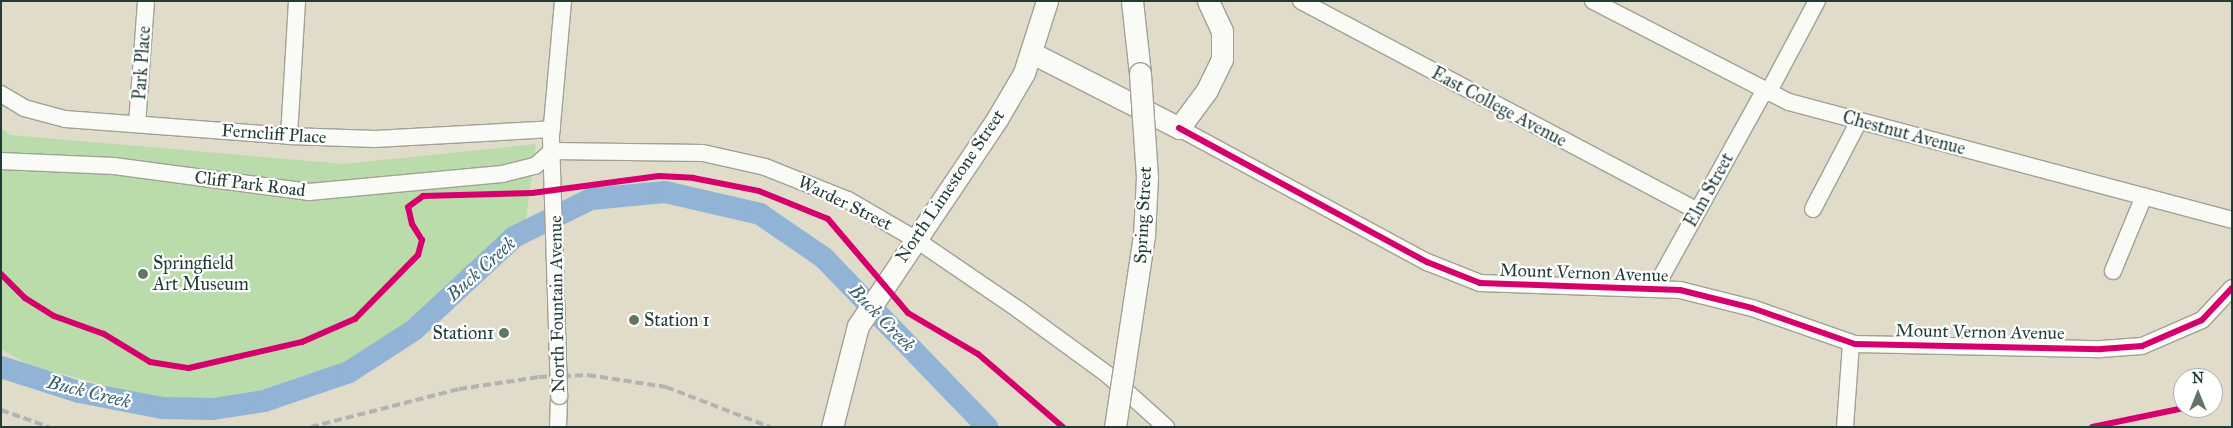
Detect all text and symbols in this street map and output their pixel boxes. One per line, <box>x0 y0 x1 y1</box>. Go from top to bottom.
street label: Park Place <box>129 25 155 101</box>
street label: East College Avenue <box>1428 62 1570 152</box>
street label: North Limestone Street <box>891 105 1009 267</box>
street label: Chestnut Avenue <box>1840 106 1968 160</box>
street label: Ferncliff Place <box>221 120 327 148</box>
street label: Elm Street <box>1680 149 1738 231</box>
street label: Cliff Park Road <box>193 166 307 202</box>
street label: Spring Street <box>1130 166 1156 264</box>
street label: Warder Street <box>794 171 896 235</box>
street label: North Fountain Avenue <box>545 215 569 393</box>
water label: Buck Creek <box>442 232 520 306</box>
place label: Springfield Art Museum <box>153 253 249 296</box>
street label: Mount Vernon Avenue <box>1499 259 1669 287</box>
marker: Springfield Art Museum <box>137 268 149 280</box>
water label: Buck Creek <box>844 279 920 357</box>
place label: Station 1 <box>644 309 709 331</box>
marker: Station 1 <box>628 314 640 326</box>
street label: Mount Vernon Avenue <box>1895 320 2065 344</box>
place label: Station1 <box>432 322 494 344</box>
marker: Station1 <box>498 327 510 339</box>
north arrow <box>2173 368 2223 418</box>
text: N <box>2192 370 2204 387</box>
water label: Buck Creek <box>45 371 133 413</box>

